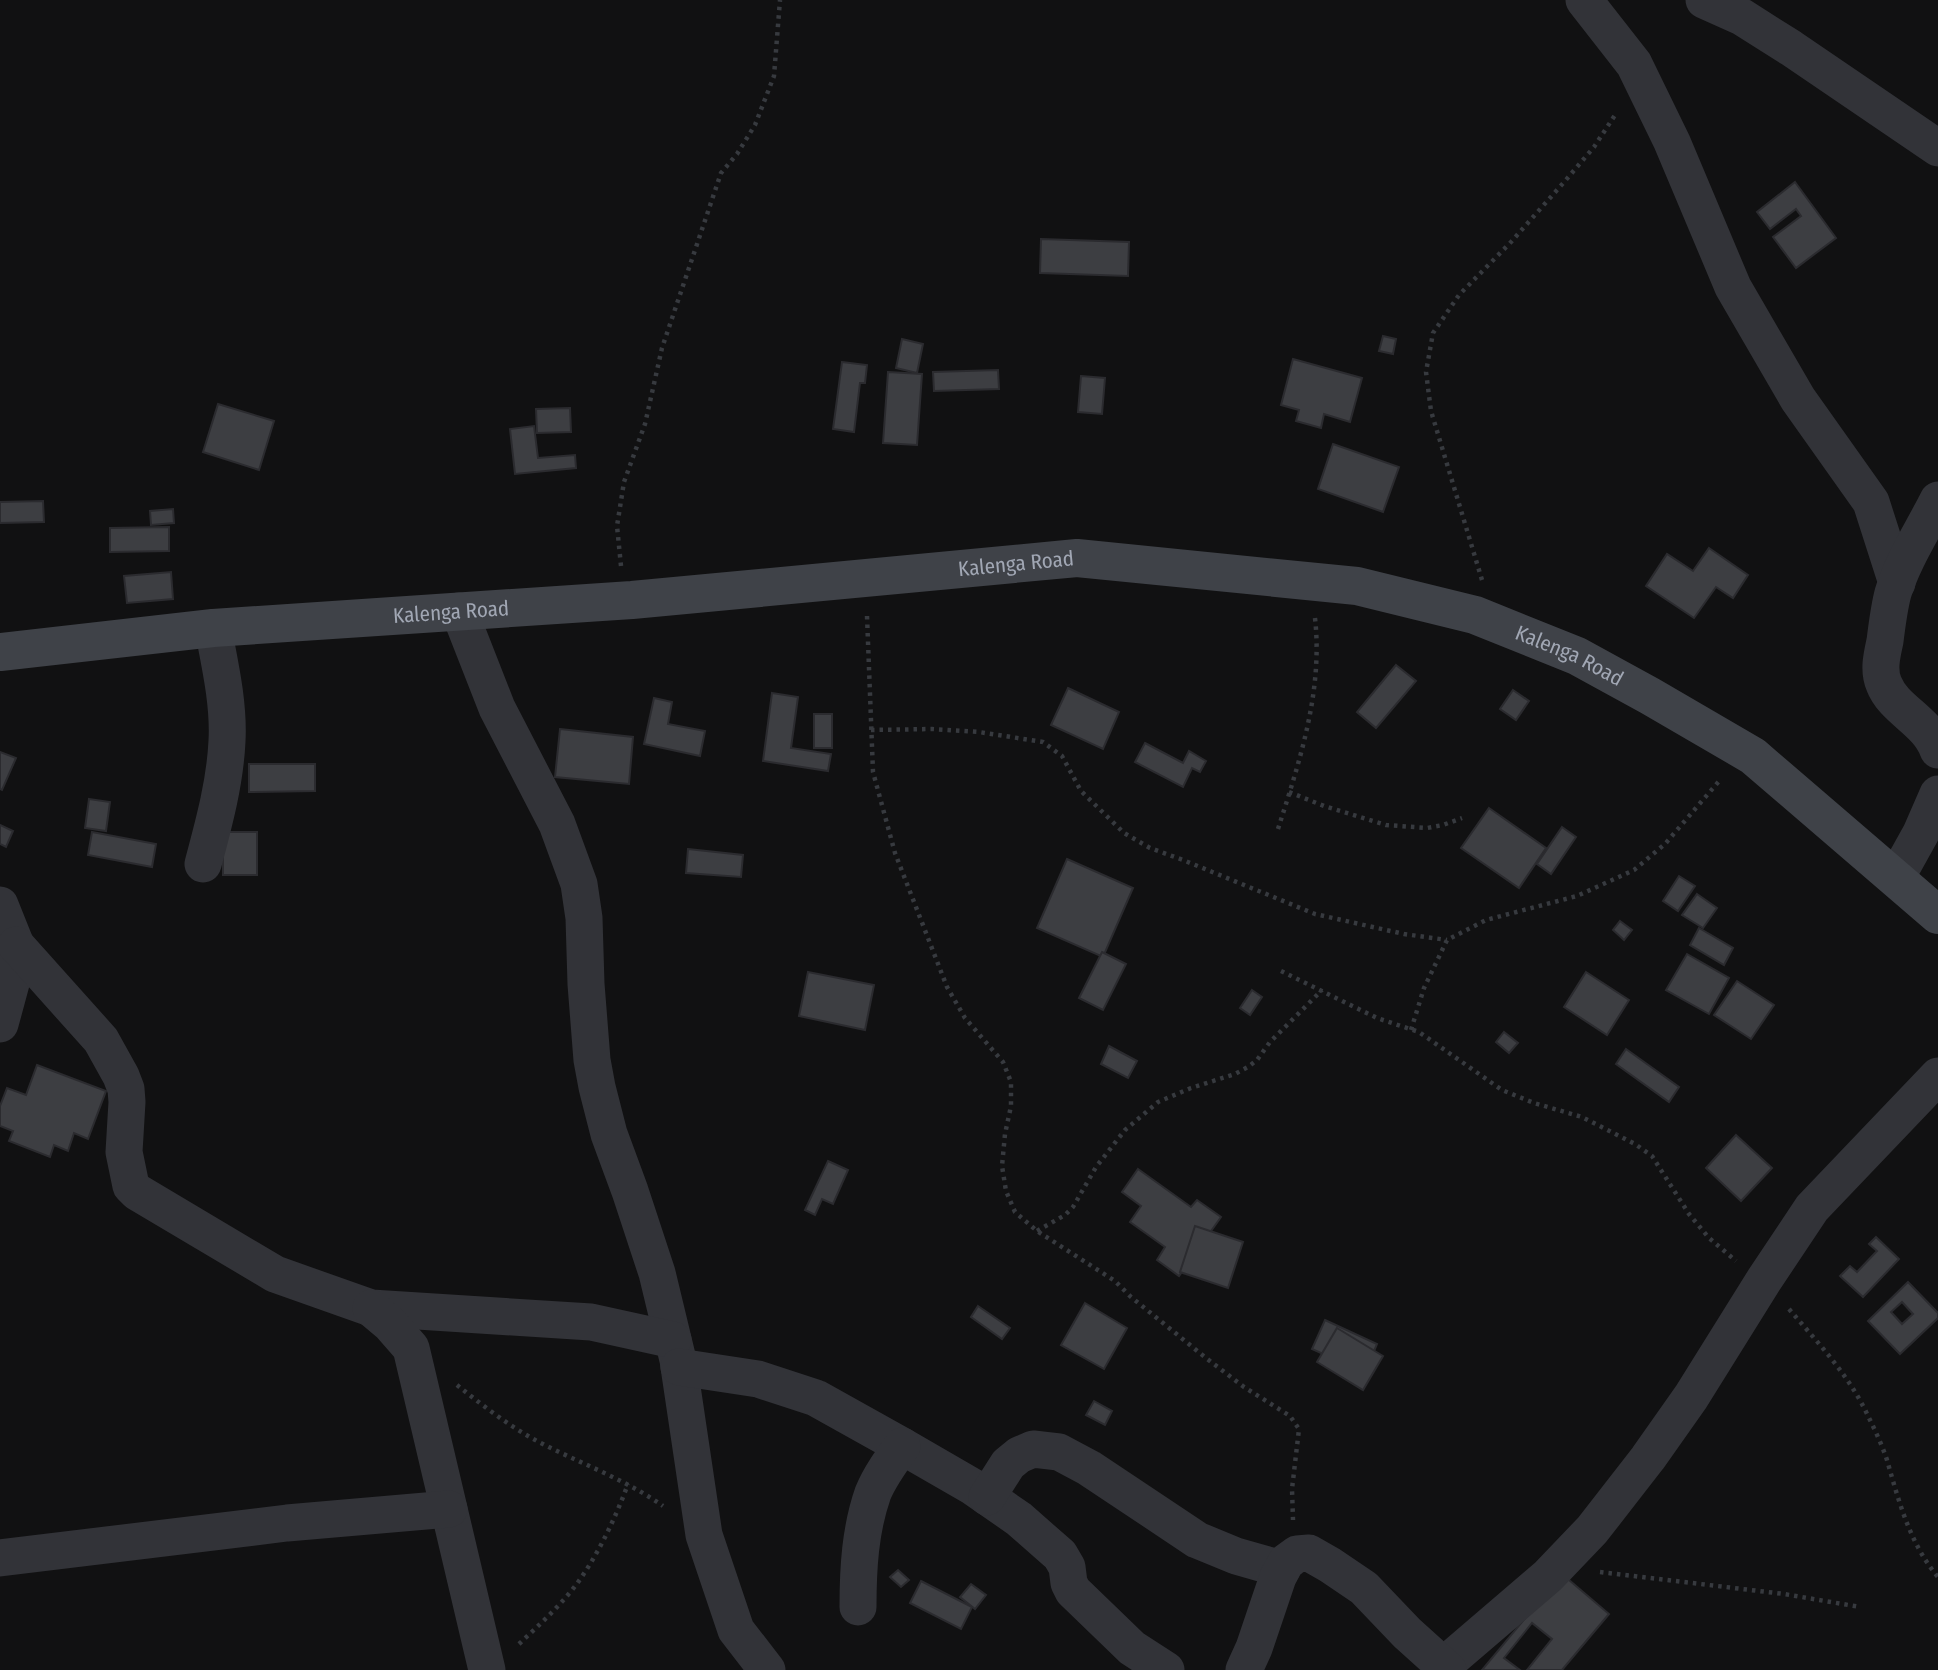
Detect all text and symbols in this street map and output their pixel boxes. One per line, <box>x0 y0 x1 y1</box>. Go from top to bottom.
street label: Kalenga Road <box>957 545 1075 582</box>
street label: Kalenga Road <box>392 595 510 629</box>
street label: Kalenga Road <box>1512 620 1628 692</box>

